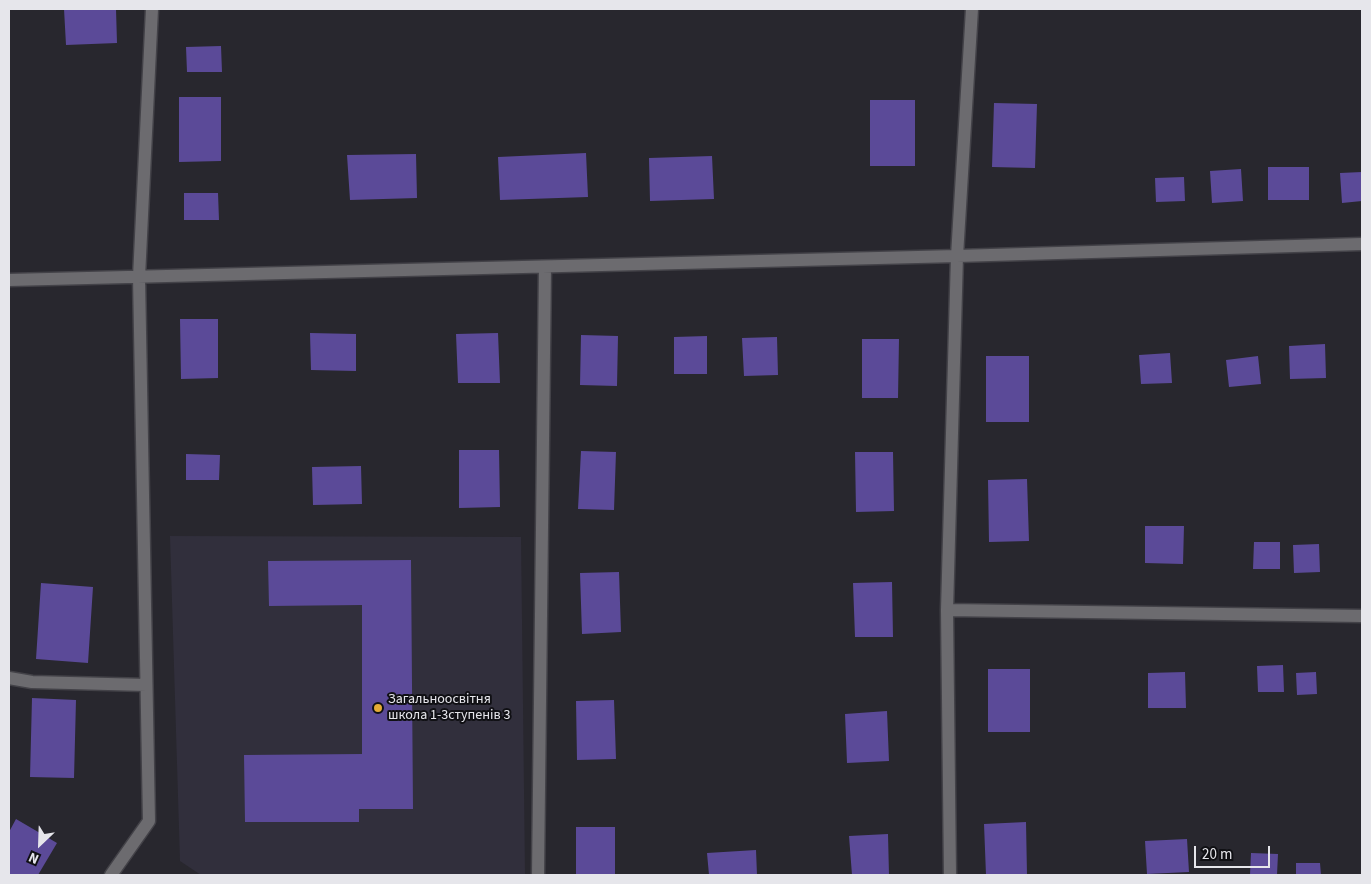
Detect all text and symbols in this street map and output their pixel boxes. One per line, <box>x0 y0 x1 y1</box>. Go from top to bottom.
place label: Загальноосвiтня школа 1-3ступенiв 3 <box>388 692 510 724</box>
marker: Загальноосвiтня школа 1-3ступенiв 3 <box>372 702 384 714</box>
north arrow <box>15 819 65 869</box>
scale bar <box>1196 836 1272 868</box>
text: 20 m <box>1202 844 1232 865</box>
text: N <box>26 847 42 869</box>

